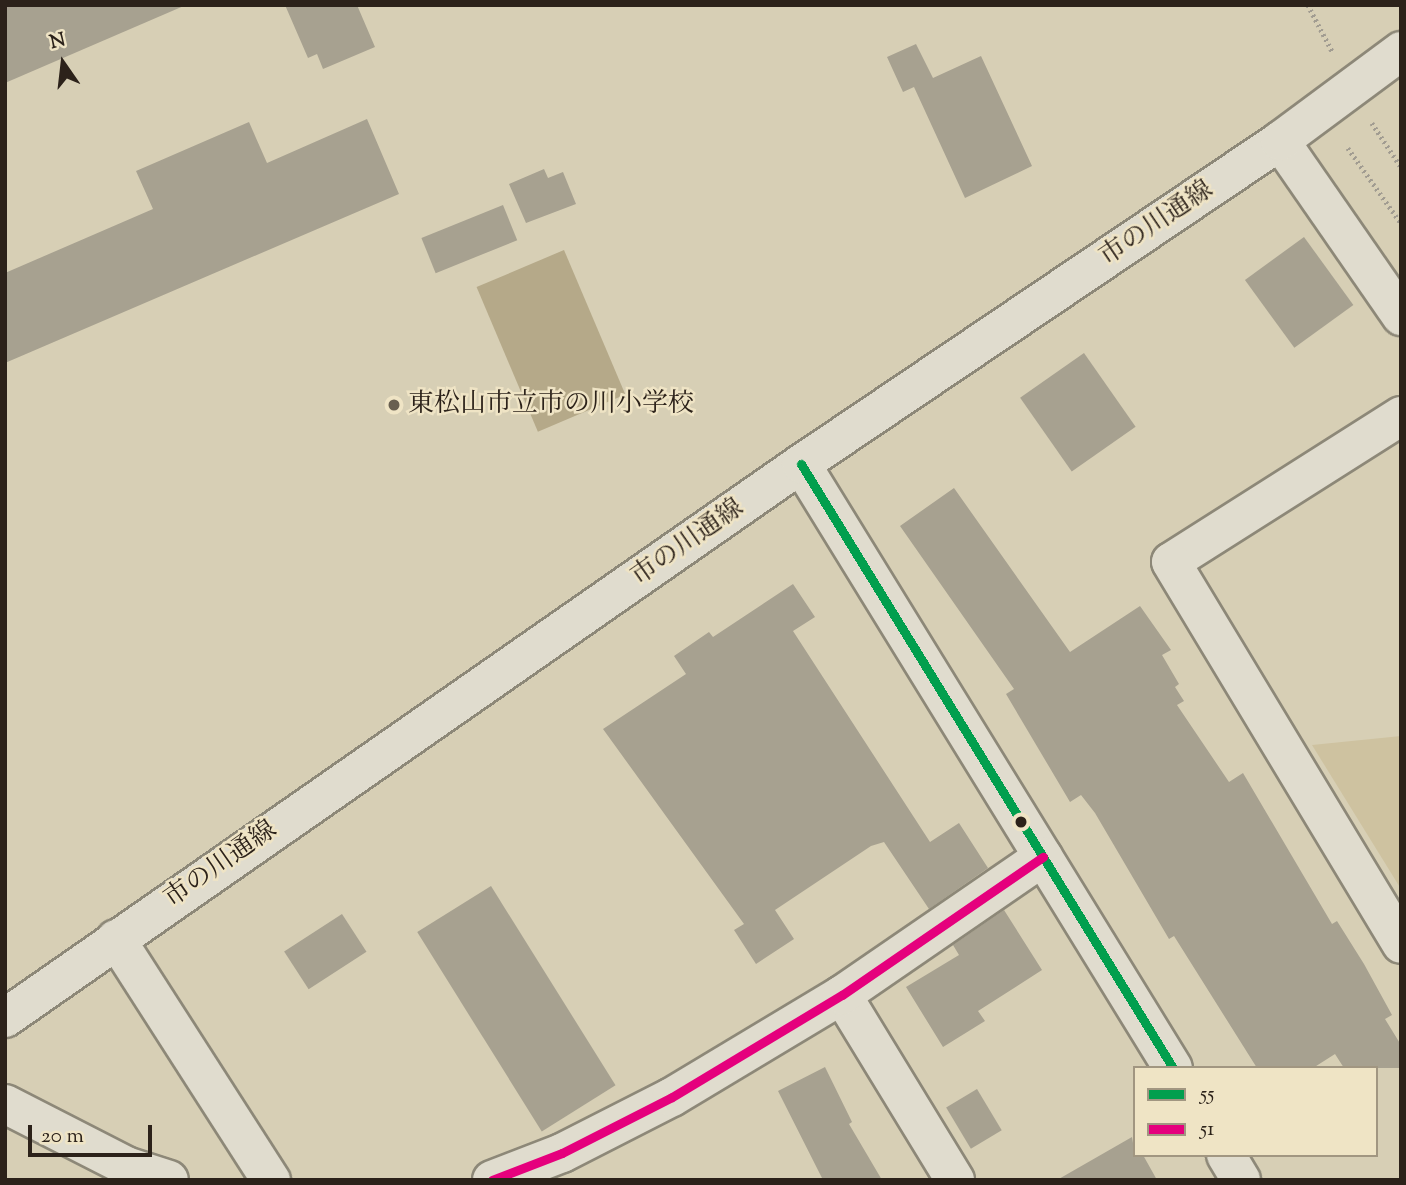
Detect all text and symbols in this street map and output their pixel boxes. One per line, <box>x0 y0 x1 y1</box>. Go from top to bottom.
text: N <box>47 27 68 57</box>
north arrow <box>28 28 98 98</box>
street label: 市の川通線 <box>1094 175 1220 273</box>
place label: 東松山市立市の川小学校 <box>408 389 694 421</box>
marker: 東松山市立市の川小学校 <box>386 397 402 413</box>
street label: 市の川通線 <box>626 493 750 593</box>
street label: 市の川通線 <box>159 815 283 915</box>
unlabelled marker <box>1014 815 1028 829</box>
legend <box>1133 1066 1378 1157</box>
text: 55 <box>1200 1080 1215 1110</box>
scale bar <box>32 1112 156 1156</box>
text: 51 <box>1200 1115 1214 1145</box>
text: 20 m <box>41 1122 84 1152</box>

